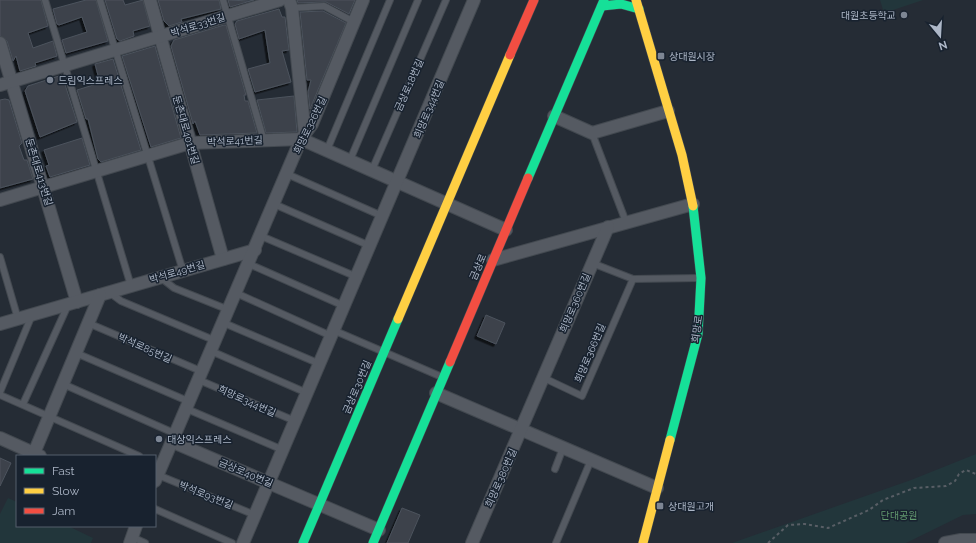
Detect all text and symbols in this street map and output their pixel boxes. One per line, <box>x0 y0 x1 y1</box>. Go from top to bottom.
place label: 대원초등학교 <box>841 10 896 21</box>
marker: 대원초등학교 <box>899 10 909 20</box>
street label: 박석로33번길 <box>169 11 227 39</box>
north arrow <box>920 16 960 56</box>
text: N <box>937 38 949 53</box>
marker: 상대원시장 <box>656 51 666 61</box>
place label: 상대원시장 <box>669 51 715 62</box>
street label: 금상로18번길 <box>393 57 425 113</box>
marker: 드림익스프레스 <box>45 75 55 85</box>
place label: 드림익스프레스 <box>58 75 122 86</box>
street label: 희망로344번길 <box>412 78 446 140</box>
street label: 둔촌대로401번길 <box>171 94 201 166</box>
street label: 희망로326번길 <box>291 94 329 156</box>
street label: 박석로41번길 <box>207 135 263 147</box>
street label: 둔촌대로413번길 <box>23 137 55 207</box>
street label: 금상로 <box>468 252 488 282</box>
street label: 박석로49번길 <box>148 259 206 285</box>
street label: 희망로360번길 <box>558 272 592 334</box>
street label: 희망로 <box>690 315 704 343</box>
street label: 희망로366번길 <box>573 322 607 384</box>
street label: 박석로85번길 <box>117 331 173 365</box>
street label: 금상로30번길 <box>341 358 373 416</box>
street label: 희망로344번길 <box>216 383 278 419</box>
marker: 대상익스프레스 <box>154 434 164 444</box>
place label: 대상익스프레스 <box>167 434 231 445</box>
street label: 희망로380번길 <box>483 447 519 509</box>
legend <box>16 455 156 527</box>
street label: 금상로40번길 <box>217 457 275 489</box>
text: Fast <box>52 464 75 478</box>
street label: 박석로93번길 <box>177 479 235 511</box>
text: Slow <box>52 484 79 498</box>
marker: 상대원고개 <box>655 501 665 511</box>
place label: 상대원고개 <box>668 501 714 512</box>
text: Jam <box>52 504 75 518</box>
park label: 단대공원 <box>881 510 917 521</box>

